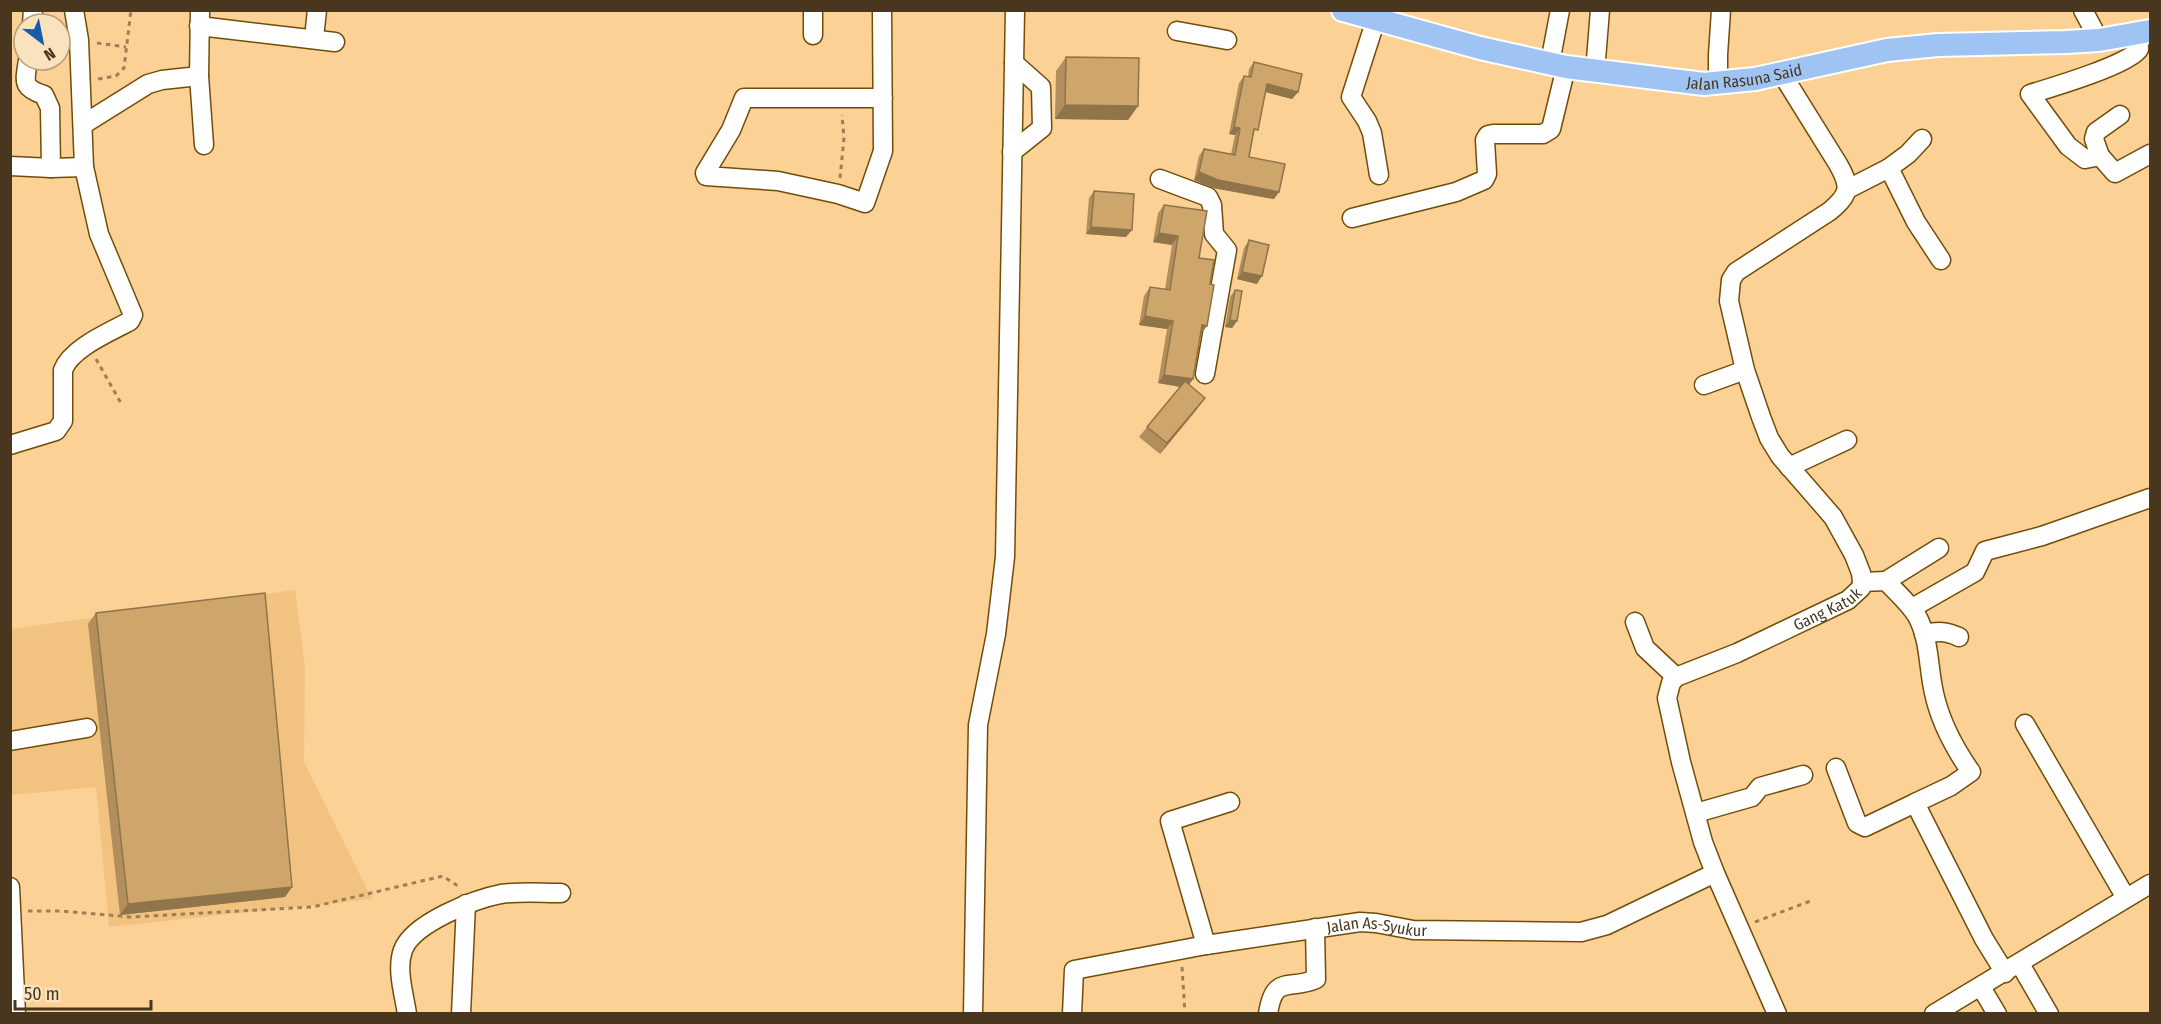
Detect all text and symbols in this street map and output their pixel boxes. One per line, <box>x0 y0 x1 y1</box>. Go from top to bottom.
north arrow <box>12 12 72 72</box>
text: N <box>41 44 59 65</box>
street label: Jalan Rasuna Said <box>1686 60 1804 94</box>
street label: Gang Katuk <box>1790 583 1865 634</box>
street label: Jalan As-Syukur <box>1325 912 1427 940</box>
scale bar <box>15 973 152 1011</box>
text: 50 m <box>24 983 60 1005</box>

